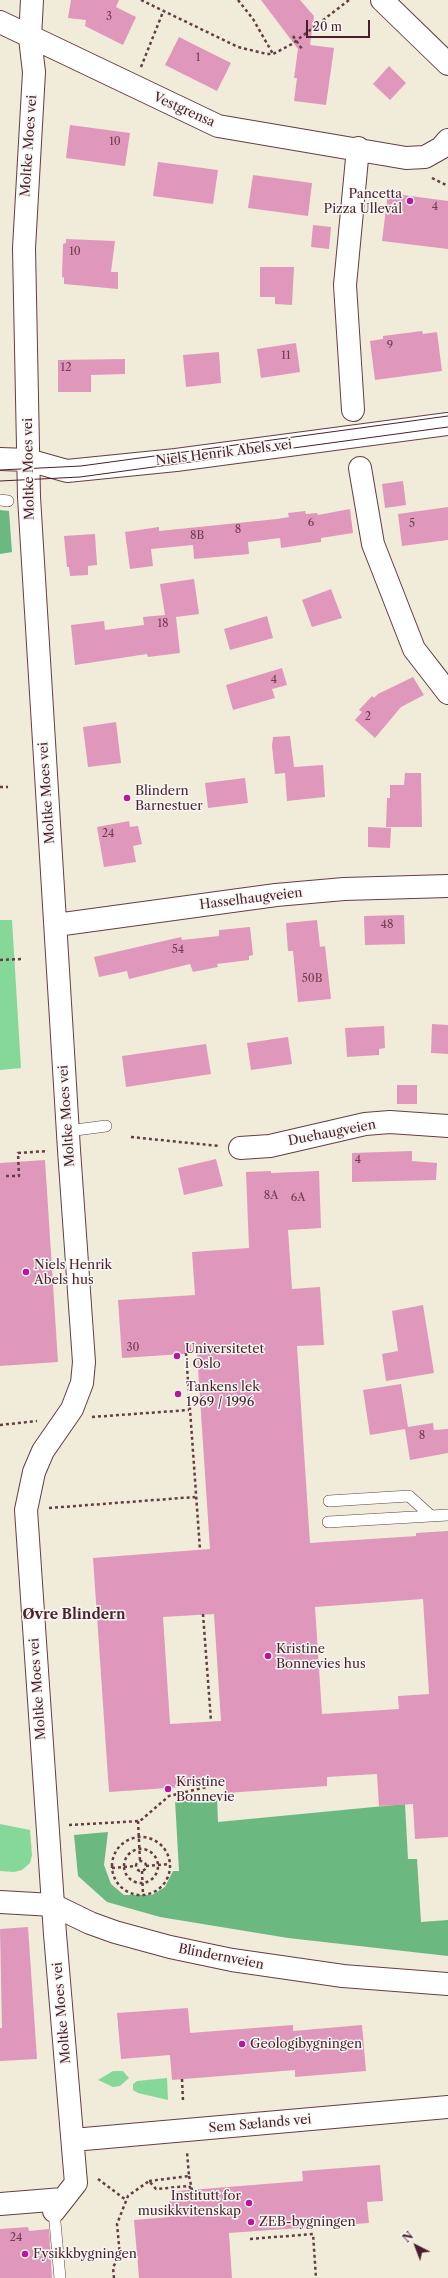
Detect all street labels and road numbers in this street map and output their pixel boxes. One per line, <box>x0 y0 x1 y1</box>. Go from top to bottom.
street label: Vestgrensa <box>151 89 217 131</box>
street label: Moltke Moes vei <box>18 95 40 197</box>
street label: Moltke Moes vei <box>20 418 38 520</box>
street label: Niels Henrik Abels vei <box>155 437 293 469</box>
street label: Moltke Moes vei <box>36 742 58 844</box>
street label: Hasselhaugveien <box>199 885 303 913</box>
street label: Moltke Moes vei <box>56 1065 78 1167</box>
street label: Duehaugveien <box>287 1117 377 1149</box>
street label: Moltke Moes vei <box>27 1638 49 1740</box>
street label: Blindernveien <box>177 1941 265 1973</box>
street label: Moltke Moes vei <box>50 1961 74 2065</box>
street label: Sem Sælands vei <box>208 2112 312 2136</box>

